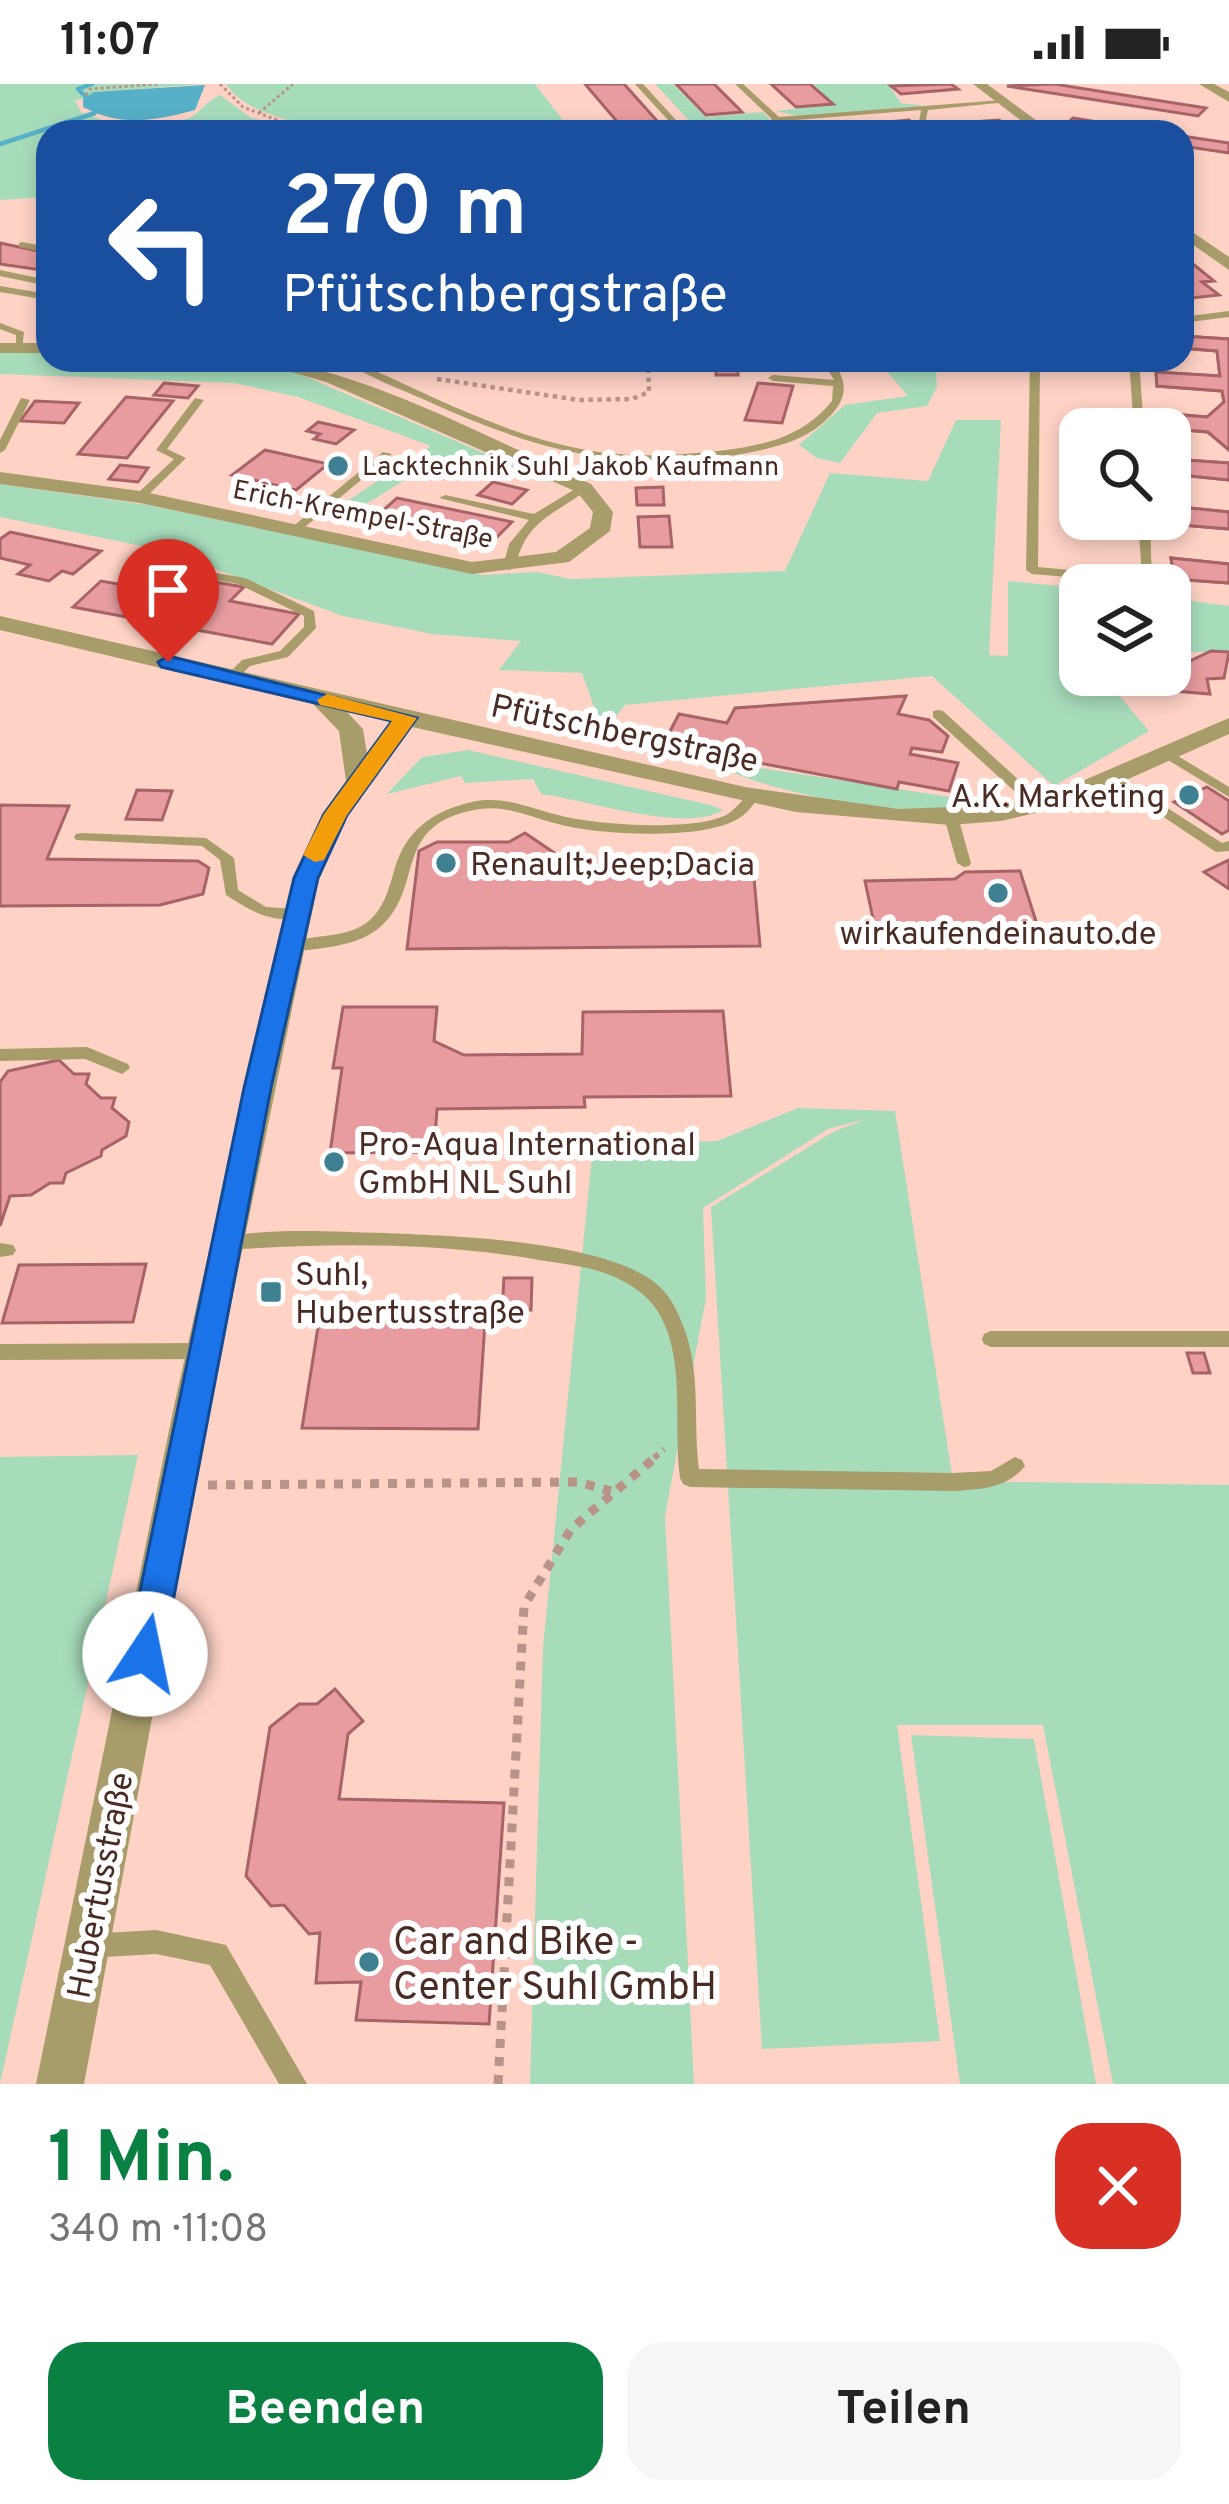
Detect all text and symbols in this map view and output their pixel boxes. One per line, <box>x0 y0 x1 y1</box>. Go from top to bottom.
text: 11:07 <box>60 14 160 71</box>
text: 270 m <box>282 159 528 265</box>
icon: left <box>84 168 240 324</box>
text: Pfütschbergstraße <box>282 263 728 332</box>
map controls <box>1059 408 1191 696</box>
button: search <box>1059 408 1191 540</box>
place label: Lacktechnik Suhl Jakob Kaufmann <box>362 451 779 485</box>
marker: Lacktechnik Suhl Jakob Kaufmann <box>325 453 351 479</box>
street label: Erich-Krempel-Straße <box>230 474 496 558</box>
pin <box>117 539 219 662</box>
icon: arrive <box>135 557 201 623</box>
button: layers <box>1059 564 1191 696</box>
street label: Pfütschbergstraße <box>487 687 762 785</box>
place label: A.K. Marketing <box>950 778 1165 820</box>
marker: A.K. Marketing <box>1176 782 1202 808</box>
place label: Renault;Jeep;Dacia <box>470 846 755 888</box>
marker: Renault;Jeep;Dacia <box>433 850 459 876</box>
marker: wirkaufendeinauto.de <box>985 880 1011 906</box>
place label: wirkaufendeinauto.de <box>840 915 1156 957</box>
place label: Pro-Aqua International GmbH NL Suhl <box>358 1126 696 1206</box>
marker: Pro-Aqua International GmbH NL Suhl <box>321 1149 347 1175</box>
place label: Suhl, Hubertusstraße <box>295 1256 525 1336</box>
marker: Suhl, Hubertusstraße <box>258 1279 284 1305</box>
position arrow <box>82 1591 208 1717</box>
street label: Hubertusstraße <box>60 1769 145 2003</box>
place label: Car and Bike - Center Suhl GmbH <box>393 1920 717 2014</box>
marker: Car and Bike - Center Suhl GmbH <box>356 1949 382 1975</box>
text: 1 Min. <box>48 2116 234 2208</box>
button: close <box>1055 2123 1181 2249</box>
text: 340 m · 11:08 <box>48 2207 268 2256</box>
button: Beenden <box>48 2342 603 2480</box>
button: Teilen <box>627 2342 1181 2480</box>

